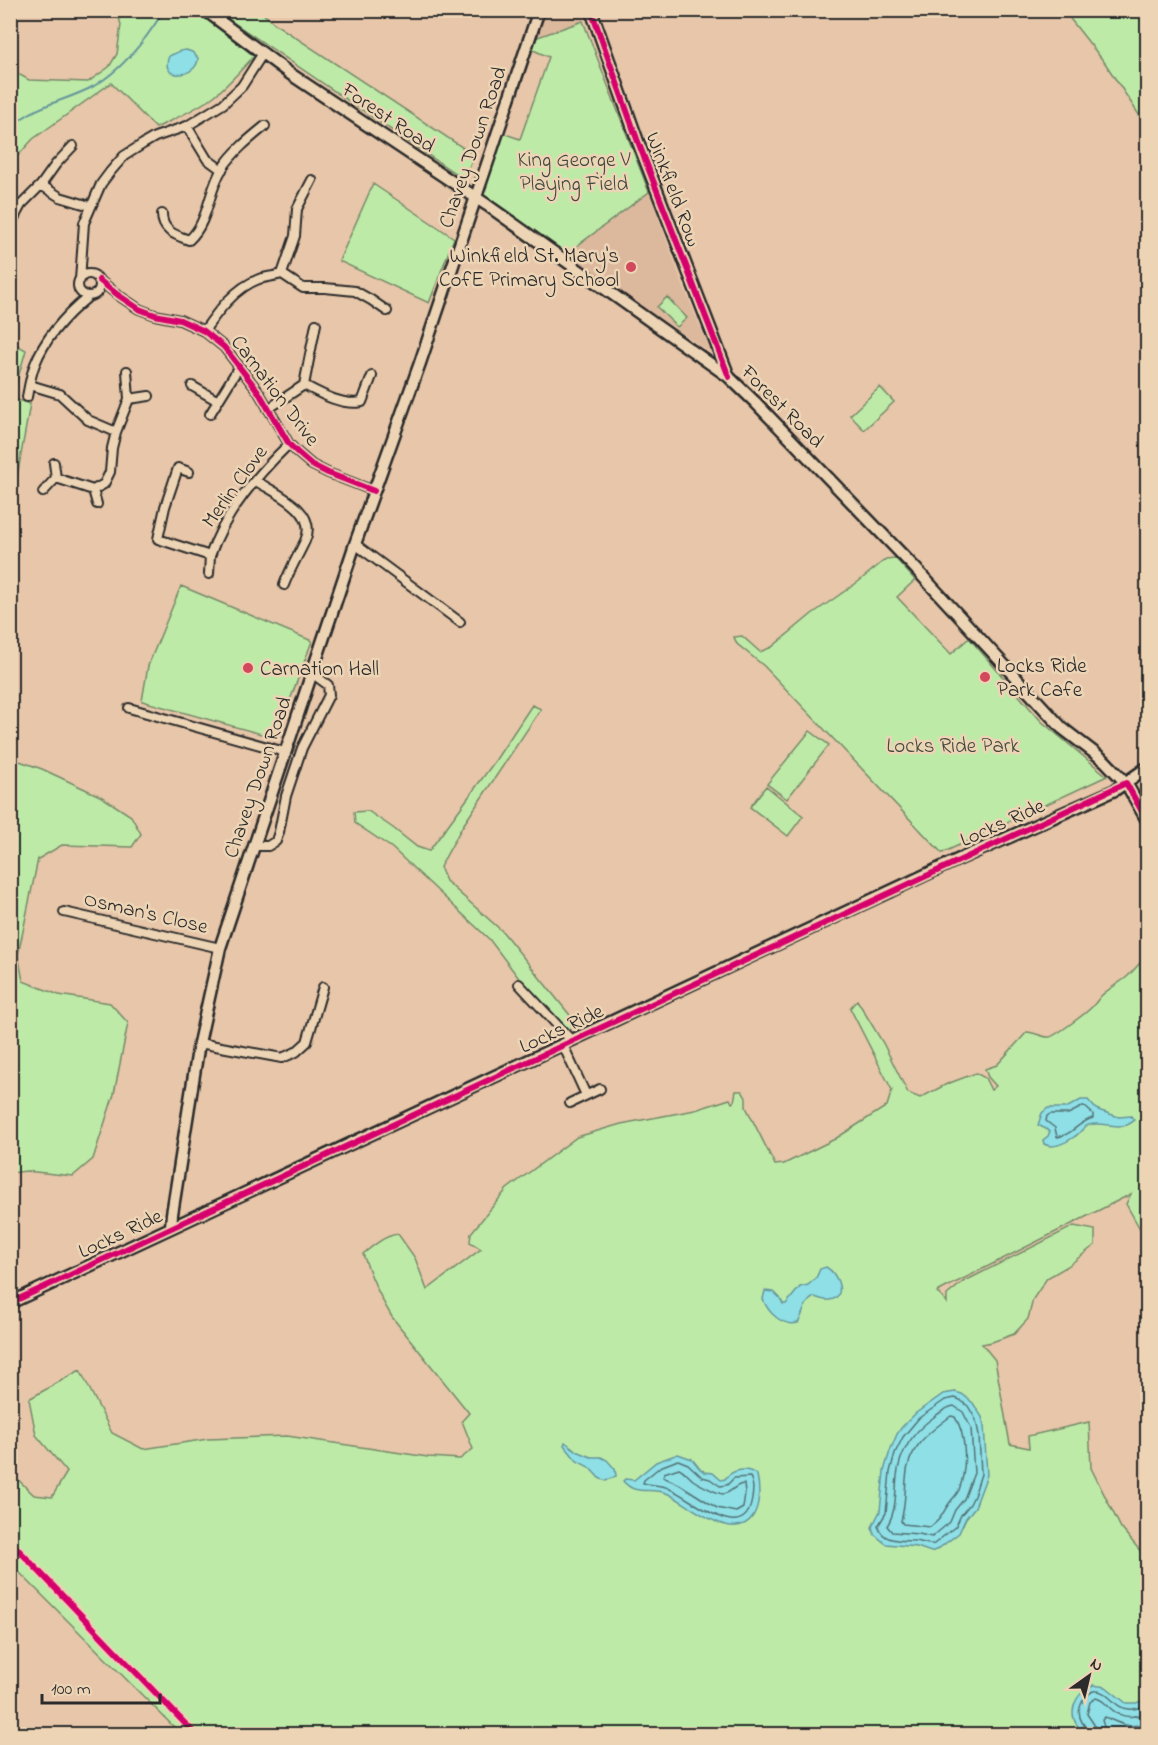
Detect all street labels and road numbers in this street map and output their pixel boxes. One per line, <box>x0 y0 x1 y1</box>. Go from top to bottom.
street label: Chavey Down Road <box>432 63 518 233</box>
street label: Forest Road <box>334 76 441 161</box>
street label: Winkfield Row <box>637 128 708 251</box>
street label: Carnation Drive <box>223 329 327 454</box>
street label: Forest Road <box>732 358 830 456</box>
street label: Merlin Clove <box>195 439 276 535</box>
street label: Chavey Down Road <box>217 693 303 863</box>
street label: Locks Ride <box>956 792 1050 856</box>
street label: Osman's Close <box>80 885 211 943</box>
street label: Locks Ride <box>515 997 609 1062</box>
street label: Locks Ride <box>74 1202 168 1267</box>

